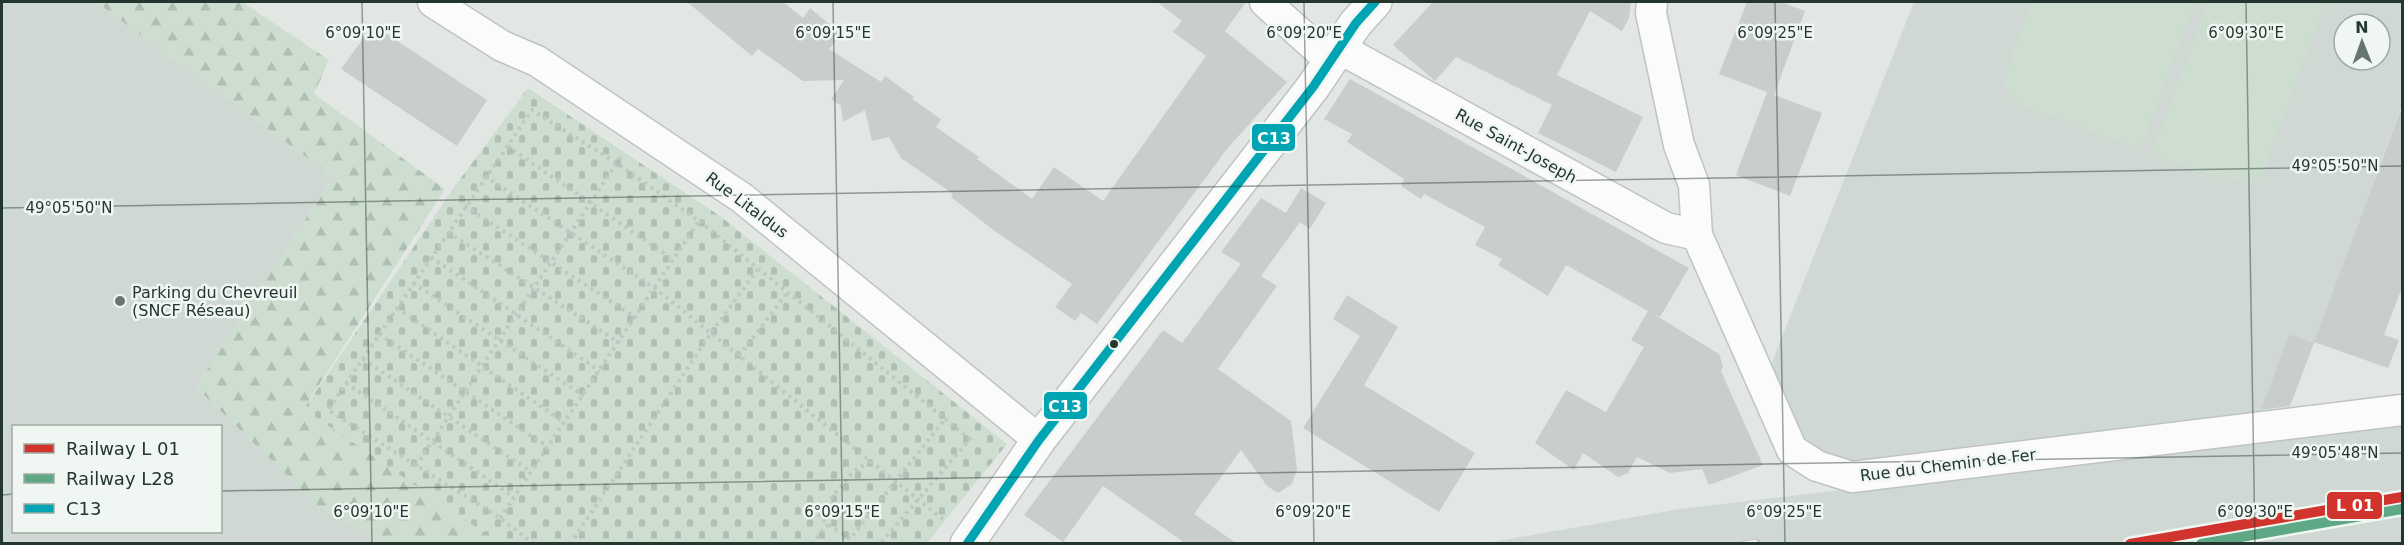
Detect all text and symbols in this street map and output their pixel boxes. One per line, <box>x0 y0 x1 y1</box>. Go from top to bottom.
north arrow <box>2332 12 2392 72</box>
text: N <box>2355 18 2369 37</box>
text: 6°09'10"E <box>325 24 401 42</box>
text: 6°09'15"E <box>795 24 871 42</box>
text: 6°09'20"E <box>1266 24 1342 42</box>
text: 6°09'25"E <box>1737 24 1813 42</box>
text: 6°09'30"E <box>2208 24 2284 42</box>
street label: Rue Saint-Joseph <box>1452 105 1580 187</box>
line badge: C13 <box>1251 123 1296 152</box>
text: C13 <box>1257 129 1291 148</box>
text: 49°05'50"N <box>2291 157 2379 175</box>
street label: Rue Litaldus <box>702 168 792 242</box>
text: 49°05'50"N <box>25 199 113 217</box>
place label: Parking du Chevreuil (SNCF Réseau) <box>132 283 298 320</box>
marker: Parking du Chevreuil (SNCF Réseau) <box>113 294 127 308</box>
unlabelled marker <box>1108 338 1120 350</box>
line badge: C13 <box>1043 391 1088 420</box>
text: C13 <box>1048 397 1082 416</box>
legend <box>12 425 222 533</box>
text: Railway L 01 <box>66 438 180 459</box>
text: 49°05'48"N <box>2291 444 2379 462</box>
street label: Rue du Chemin de Fer <box>1859 445 2037 485</box>
text: Railway L28 <box>66 468 174 489</box>
line badge: L 01 <box>2326 491 2383 520</box>
text: L 01 <box>2336 496 2374 515</box>
text: C13 <box>66 498 101 519</box>
text: 6°09'10"E <box>333 503 409 521</box>
text: 6°09'15"E <box>804 503 880 521</box>
text: 6°09'20"E <box>1275 503 1351 521</box>
text: 6°09'25"E <box>1746 503 1822 521</box>
text: 6°09'30"E <box>2217 503 2293 521</box>

